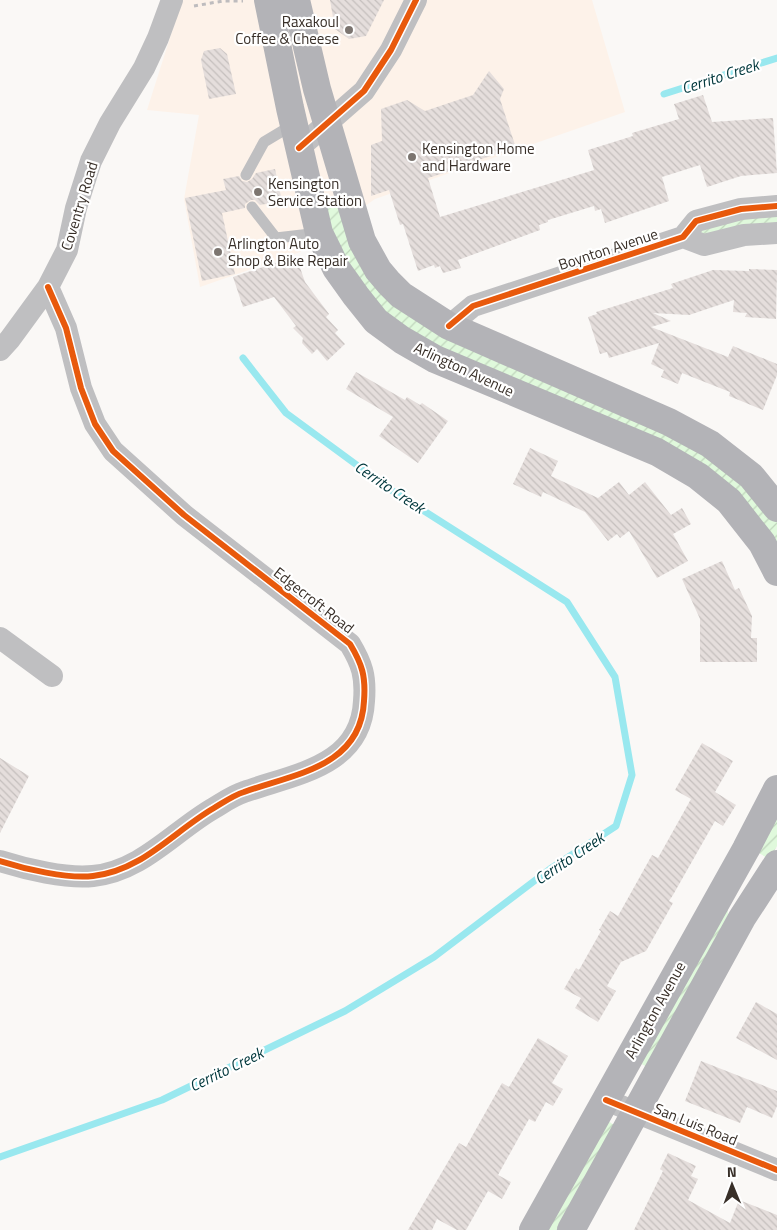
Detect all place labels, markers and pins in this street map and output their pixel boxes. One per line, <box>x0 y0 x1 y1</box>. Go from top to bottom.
place label: Raxakoul Coffee & Cheese <box>235 10 339 50</box>
marker: Raxakoul Coffee & Cheese <box>343 24 355 36</box>
place label: Kensington Home and Hardware <box>422 137 535 177</box>
marker: Kensington Home and Hardware <box>406 151 418 163</box>
place label: Kensington Service Station <box>268 172 362 212</box>
marker: Kensington Service Station <box>252 186 264 198</box>
place label: Arlington Auto Shop & Bike Repair <box>228 232 348 272</box>
marker: Arlington Auto Shop & Bike Repair <box>212 246 224 258</box>

